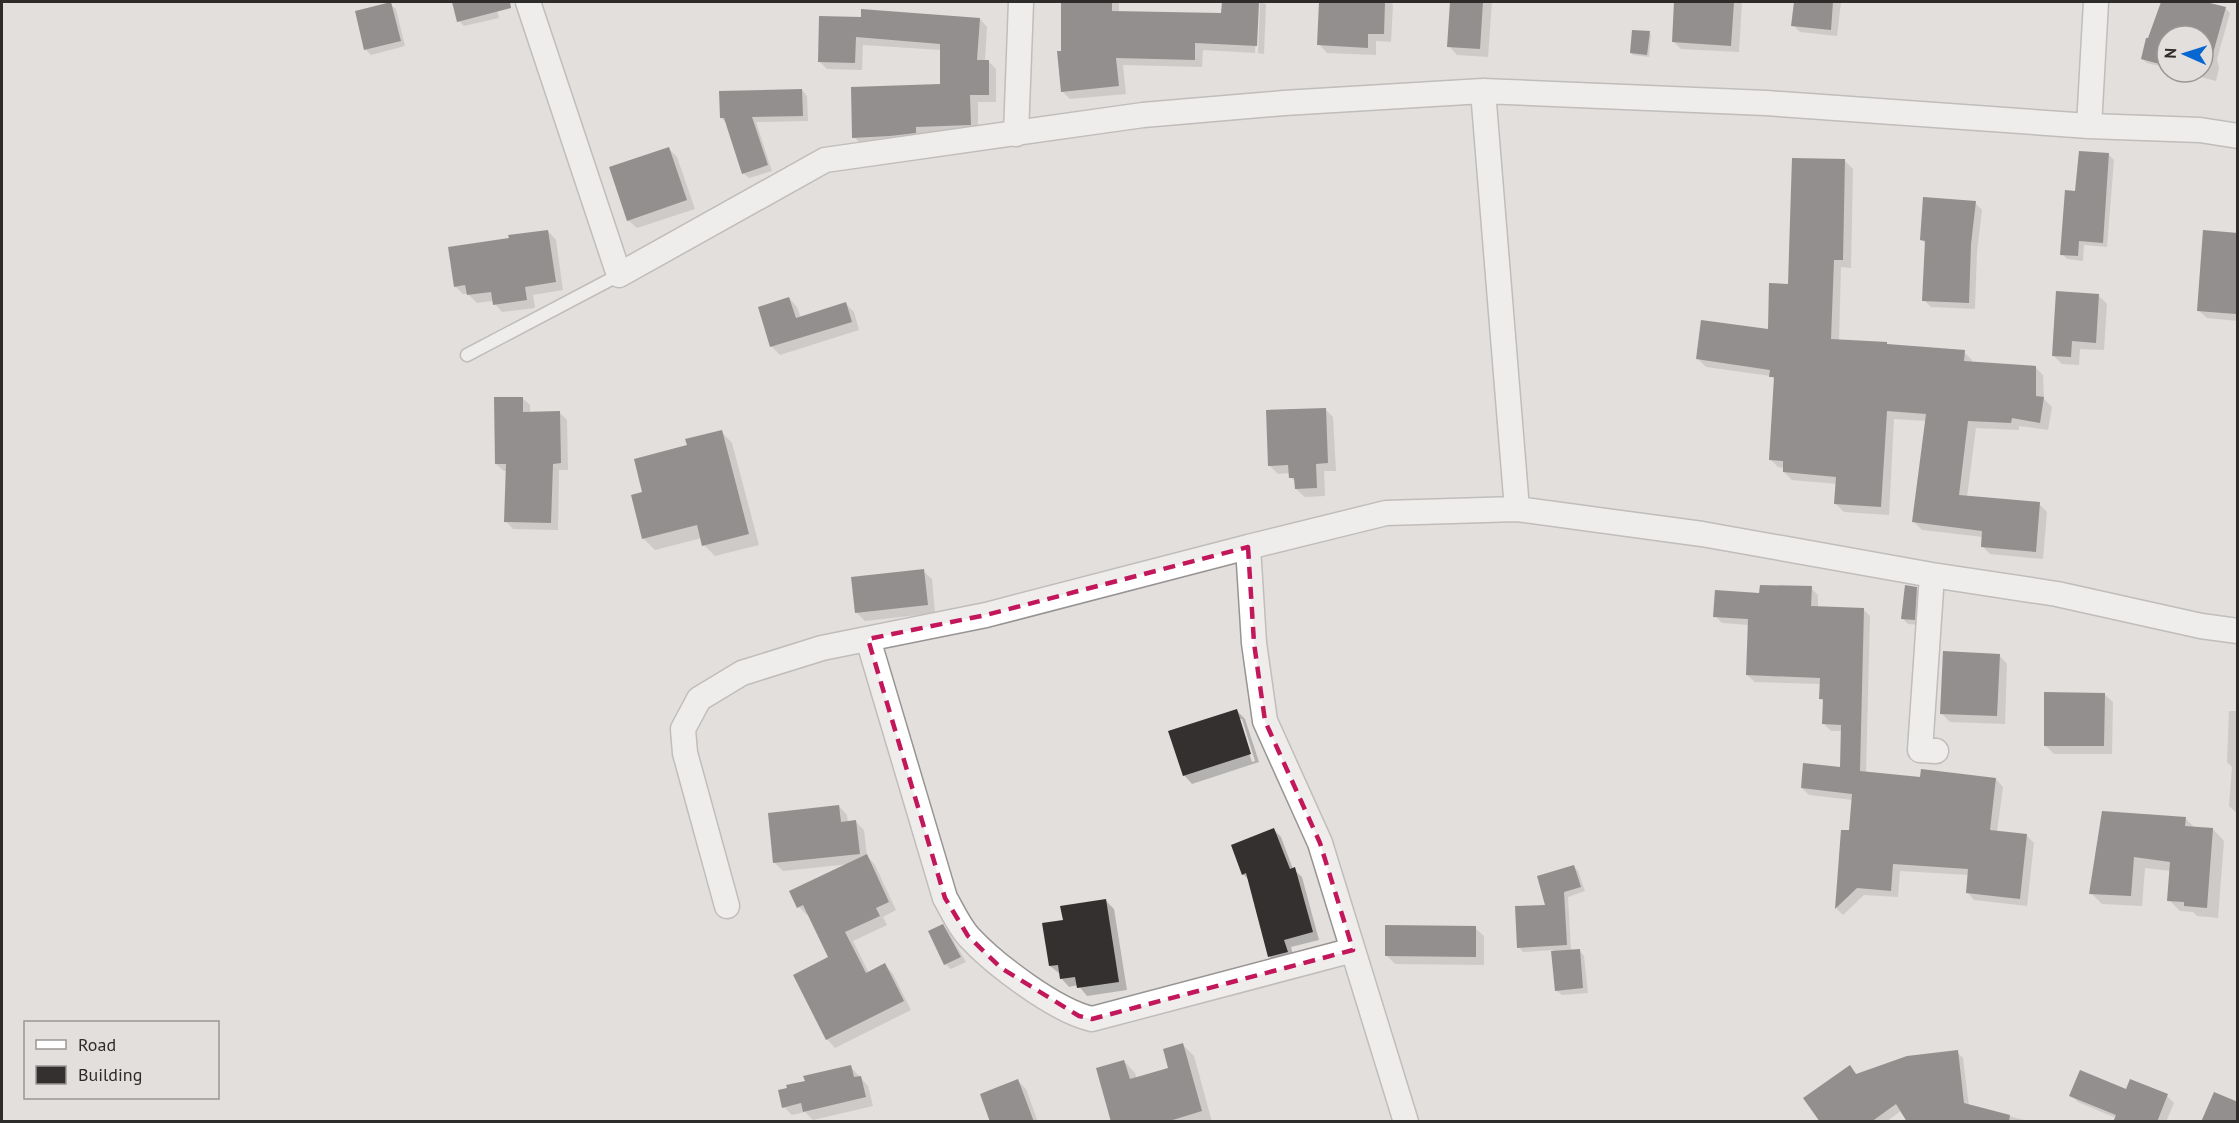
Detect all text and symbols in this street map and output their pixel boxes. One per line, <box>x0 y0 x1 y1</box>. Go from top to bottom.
north arrow <box>2155 24 2215 84</box>
text: N <box>2160 47 2180 59</box>
legend <box>24 1021 219 1099</box>
text: Road <box>78 1033 116 1056</box>
text: Building <box>78 1063 142 1086</box>

